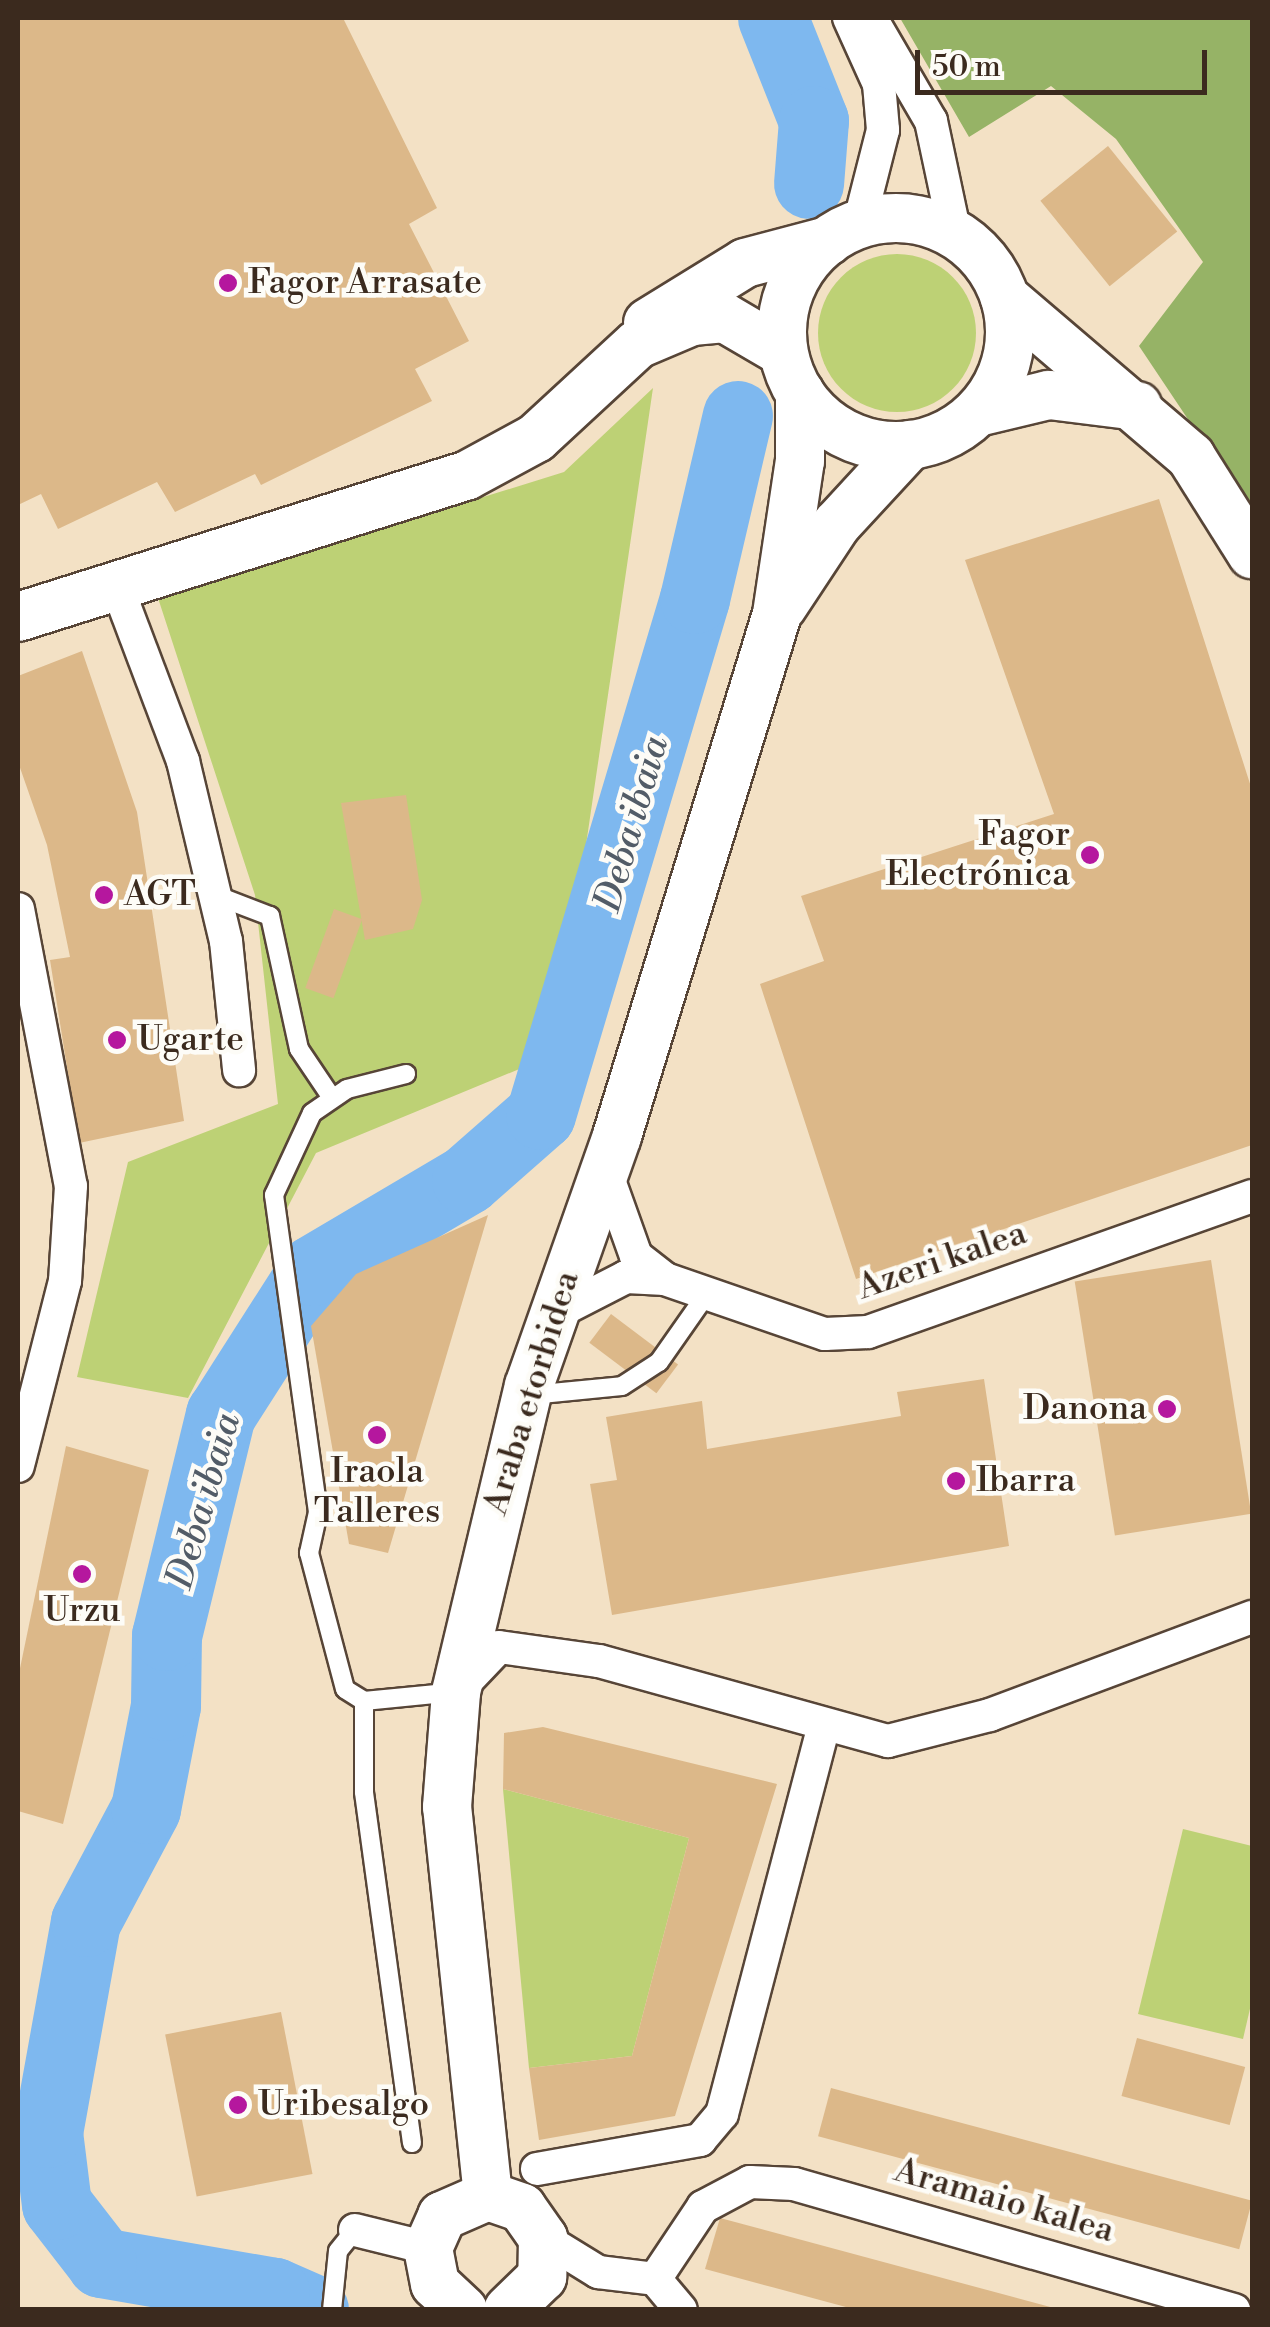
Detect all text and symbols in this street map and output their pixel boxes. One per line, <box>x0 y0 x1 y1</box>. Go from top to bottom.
scale bar <box>920 30 1212 92</box>
text: 50 m <box>932 48 1001 86</box>
place label: Fagor Arrasate <box>248 262 482 304</box>
marker: Fagor Arrasate <box>217 272 239 294</box>
water label: Deba ibaia <box>585 731 679 917</box>
place label: Fagor Electrónica <box>886 814 1070 896</box>
marker: Fagor Electrónica <box>1079 844 1101 866</box>
place label: AGT <box>124 874 196 916</box>
marker: AGT <box>93 884 115 906</box>
place label: Ugarte <box>137 1019 244 1061</box>
marker: Ugarte <box>106 1029 128 1051</box>
street label: Azeri kalea <box>852 1213 1032 1309</box>
street label: Araba etorbidea <box>475 1266 589 1520</box>
place label: Danona <box>1023 1388 1147 1430</box>
marker: Danona <box>1156 1398 1178 1420</box>
water label: Deba ibaia <box>157 1408 251 1594</box>
marker: Iraola Talleres <box>366 1424 388 1446</box>
place label: Iraola Talleres <box>314 1451 440 1533</box>
place label: Ibarra <box>976 1460 1075 1502</box>
marker: Ibarra <box>945 1470 967 1492</box>
marker: Urzu <box>71 1563 93 1585</box>
place label: Urzu <box>44 1590 120 1632</box>
place label: Uribesalgo <box>258 2084 429 2126</box>
marker: Uribesalgo <box>227 2094 249 2116</box>
street label: Aramaio kalea <box>889 2150 1119 2252</box>

